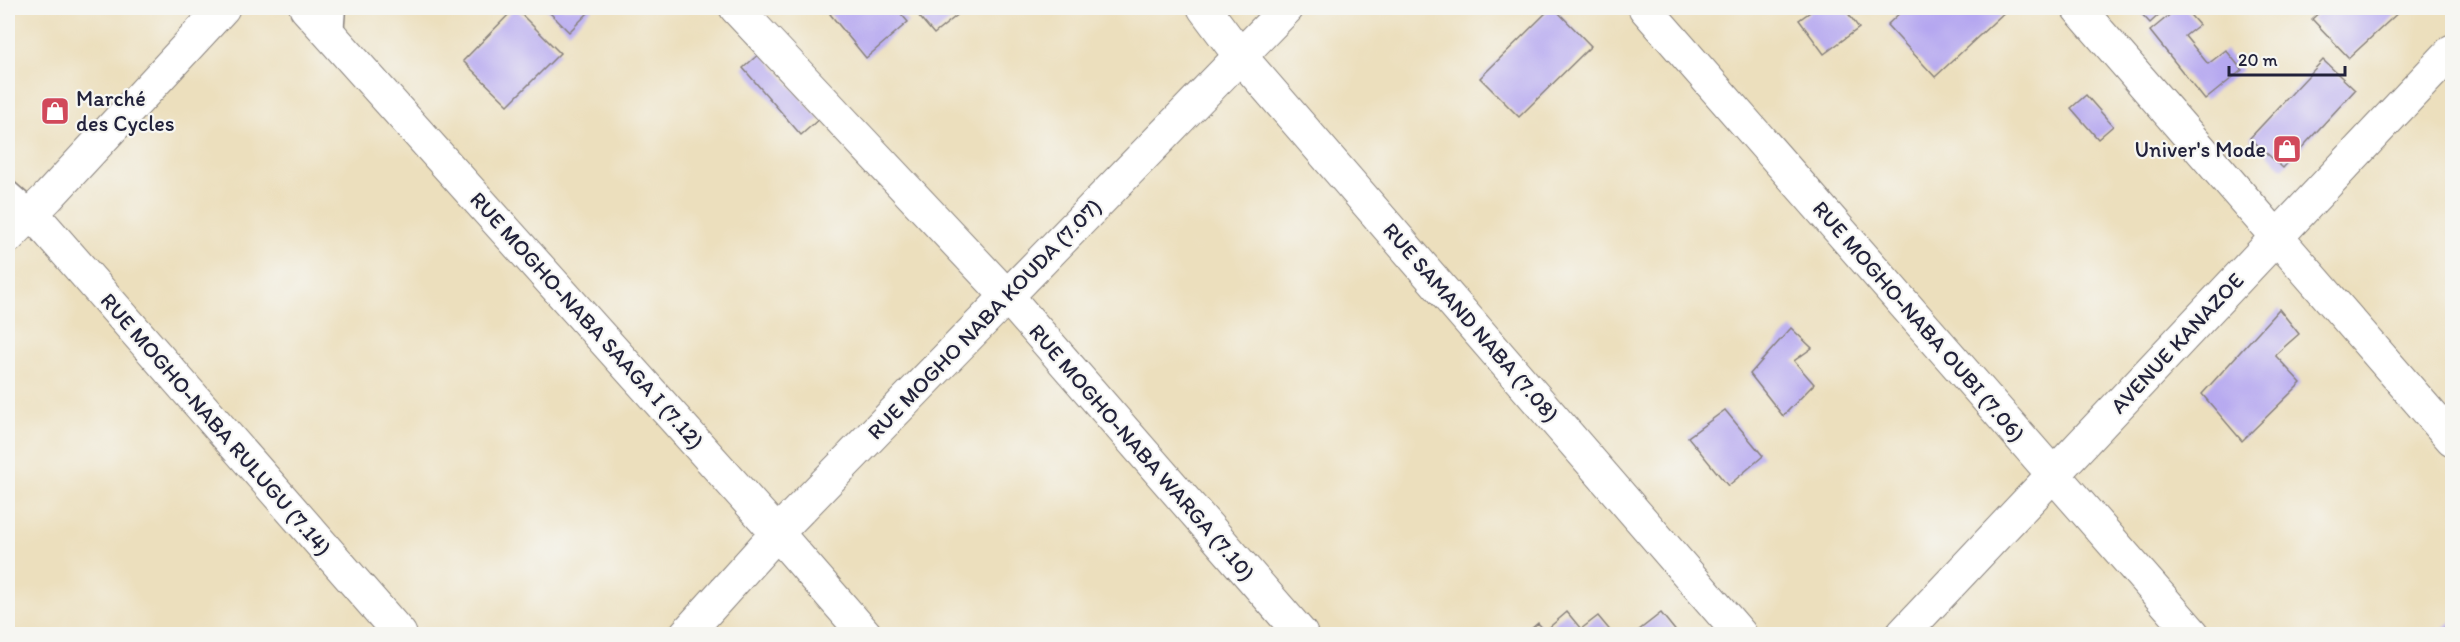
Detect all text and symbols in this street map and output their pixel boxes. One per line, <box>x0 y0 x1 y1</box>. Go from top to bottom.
scale bar <box>2229 39 2344 77</box>
text: 20 m <box>2238 49 2278 71</box>
place label: Marché des Cycles <box>76 85 175 137</box>
shop icon: Marché des Cycles <box>39 95 71 127</box>
shop icon: Univer's Mode <box>2271 133 2303 165</box>
place label: Univer's Mode <box>2134 136 2266 163</box>
street label: RUE MOGHO-NABA SAAGA I (7.12) <box>464 186 710 454</box>
street label: RUE MOGHO NABA KOUDA (7.07) <box>861 193 1107 445</box>
street label: RUE MOGHO-NABA OUBI (7.06) <box>1807 195 2031 447</box>
street label: RUE SAMAND NABA (7.08) <box>1377 217 1565 427</box>
street label: AVENUE KANAZOE <box>2105 267 2249 419</box>
street label: RUE MOGHO-NABA RULUGU (7.14) <box>95 287 337 561</box>
street label: RUE MOGHO-NABA WARGA (7.10) <box>1023 318 1261 586</box>

